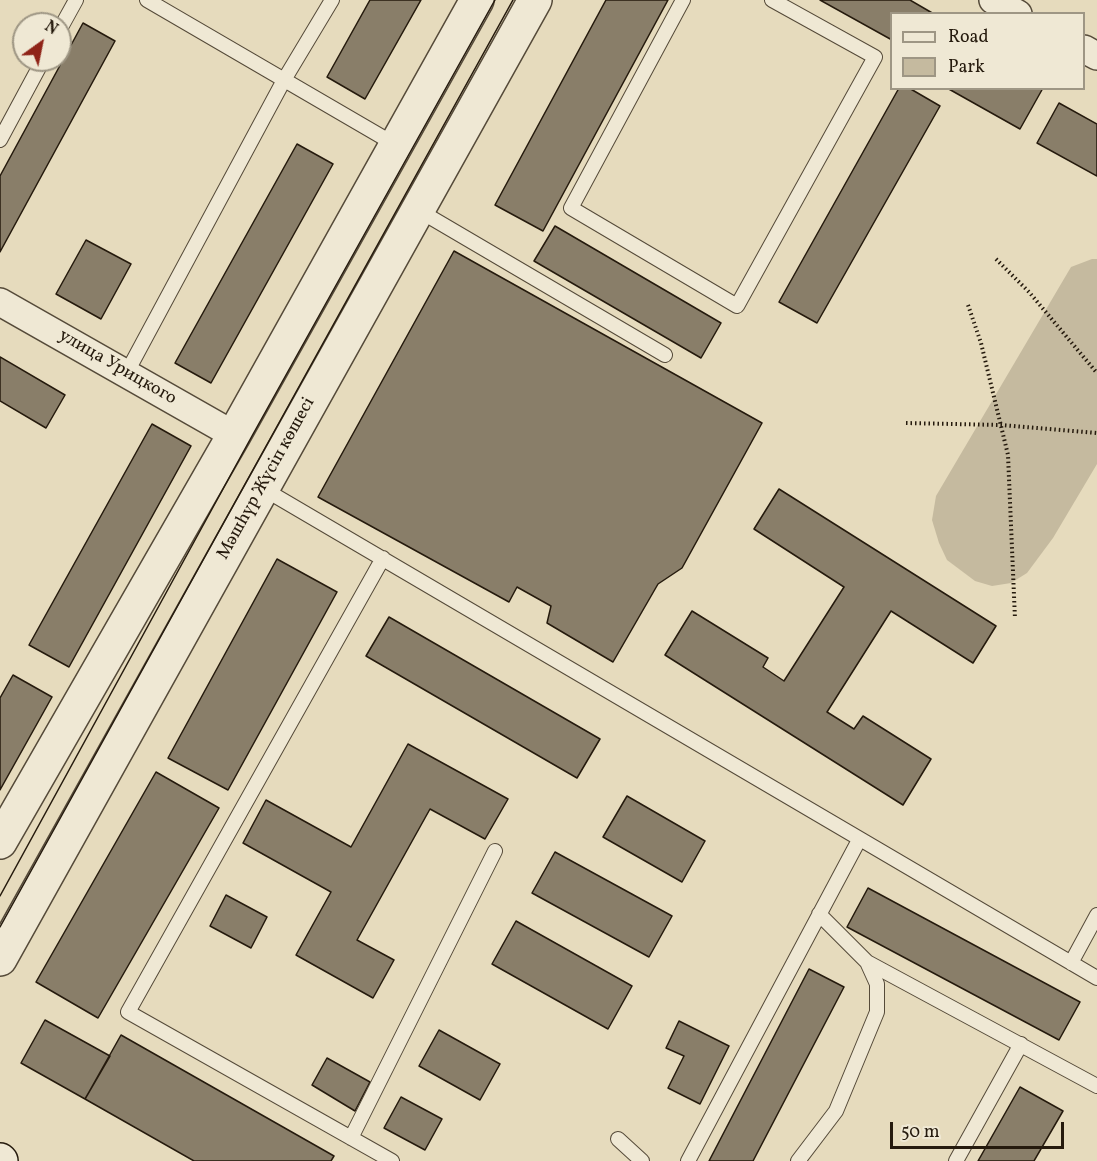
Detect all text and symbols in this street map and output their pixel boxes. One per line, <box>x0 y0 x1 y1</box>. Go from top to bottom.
north arrow <box>12 12 72 72</box>
legend <box>890 12 1085 90</box>
text: N <box>40 16 62 41</box>
text: Road <box>948 25 989 50</box>
text: Park <box>948 55 985 80</box>
street label: улица Урицкого <box>54 325 180 411</box>
street label: Мәшһүр Жүсіп көшесі <box>213 394 321 564</box>
scale bar <box>893 1110 1067 1148</box>
text: 50 m <box>901 1120 940 1145</box>

